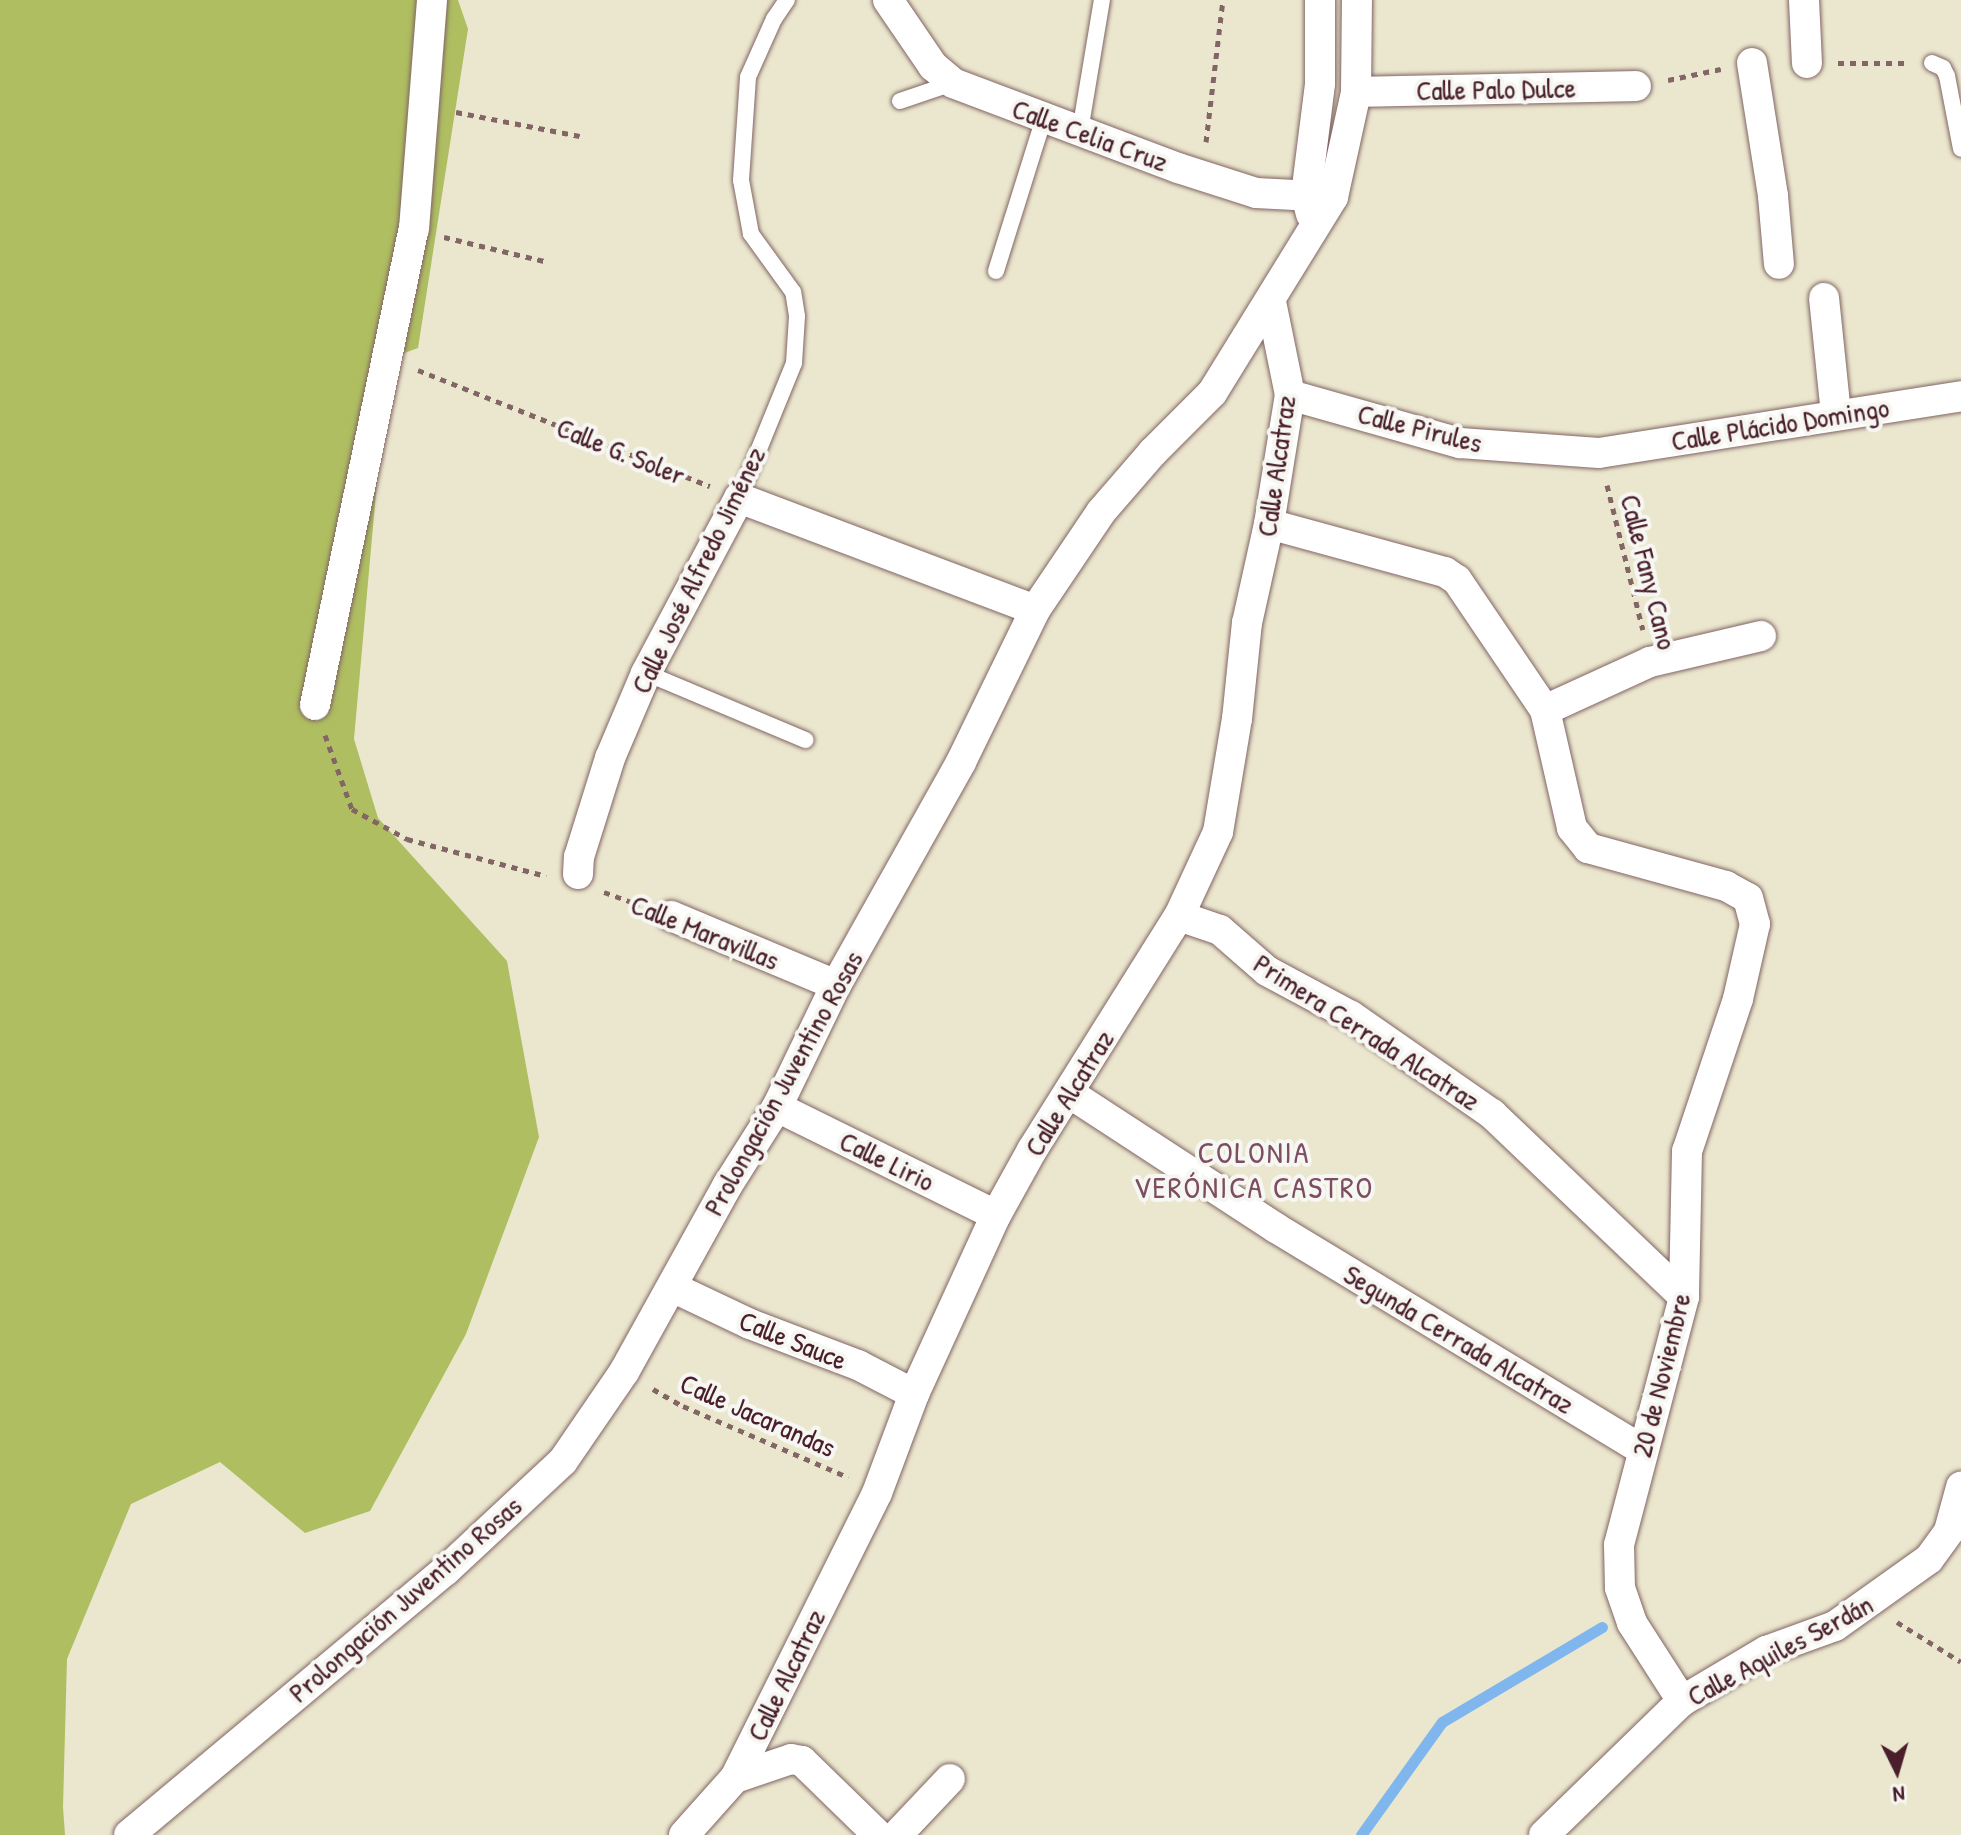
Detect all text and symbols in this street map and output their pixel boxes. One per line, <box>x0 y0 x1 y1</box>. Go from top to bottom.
street label: Calle Palo Dulce <box>1416 71 1576 107</box>
street label: Calle Celia Cruz <box>1008 91 1172 179</box>
street label: Calle Plácido Domingo <box>1669 390 1891 458</box>
street label: Calle Alcatraz <box>1249 393 1303 539</box>
street label: Calle Pirules <box>1354 396 1486 460</box>
street label: Calle G. Soler <box>552 410 690 492</box>
street label: Calle José Alfredo Jiménez <box>624 441 772 699</box>
street label: Calle Fany Cano <box>1614 491 1684 653</box>
street label: Calle Maravillas <box>626 887 784 977</box>
street label: Prolongación Juventino Rosas <box>696 945 870 1221</box>
street label: Primera Cerrada Alcatraz <box>1248 946 1486 1118</box>
street label: Calle Alcatraz <box>1017 1024 1121 1162</box>
street label: Calle Lirio <box>834 1124 940 1198</box>
district label: COLONIA VERÓNICA CASTRO <box>1134 1134 1374 1204</box>
street label: Segunda Cerrada Alcatraz <box>1338 1257 1580 1421</box>
street label: 20 de Noviembre <box>1624 1289 1698 1461</box>
street label: Calle Sauce <box>734 1303 852 1377</box>
street label: Calle Jacarandas <box>675 1366 841 1464</box>
street label: Prolongación Juventino Rosas <box>282 1489 528 1709</box>
street label: Calle Aquiles Serdán <box>1682 1587 1878 1713</box>
street label: Calle Alcatraz <box>740 1604 832 1746</box>
north arrow <box>1857 1731 1937 1811</box>
text: N <box>1892 1779 1906 1810</box>

